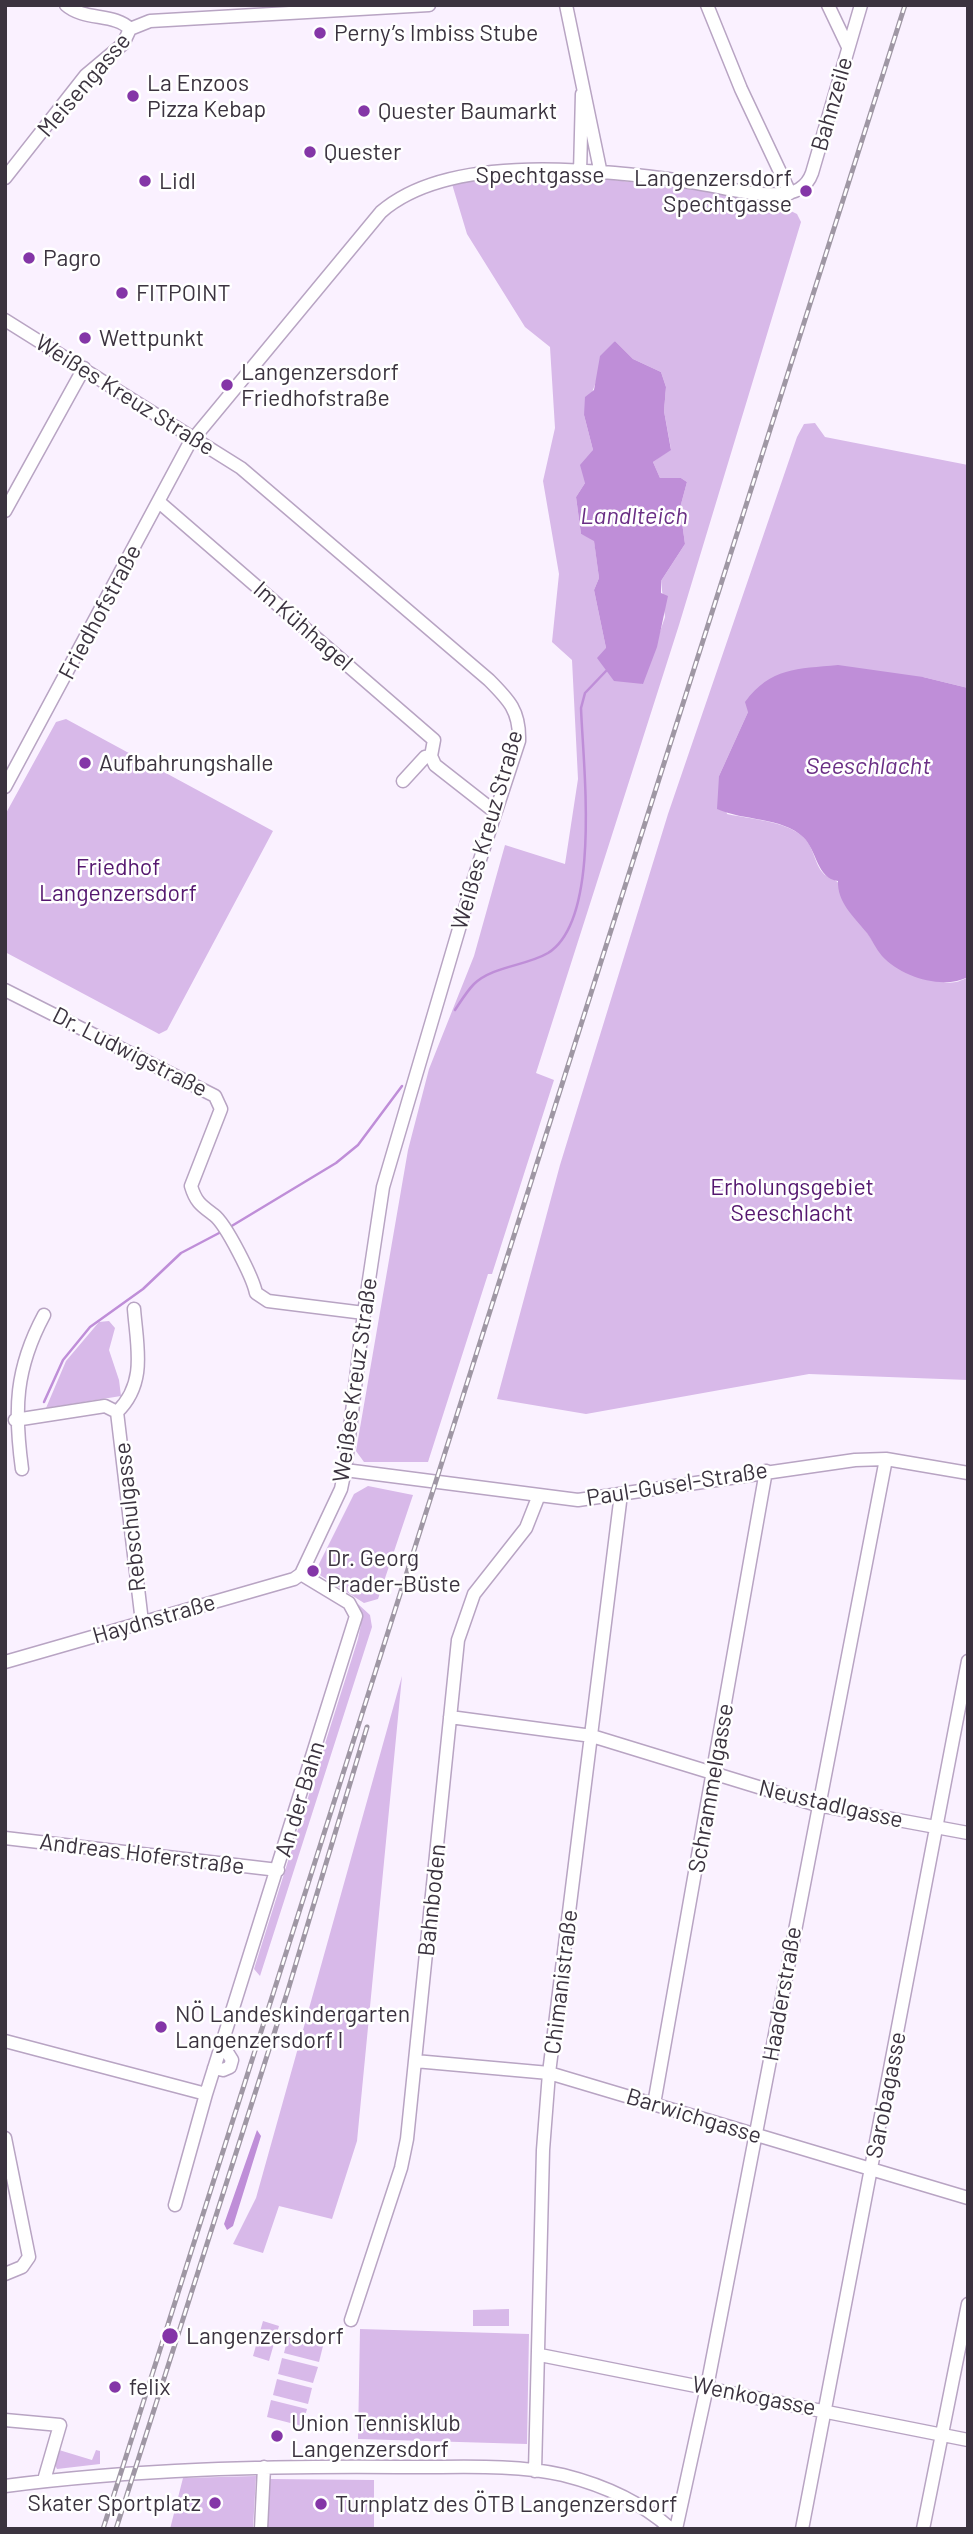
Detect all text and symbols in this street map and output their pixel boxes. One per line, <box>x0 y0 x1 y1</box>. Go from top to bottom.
place label: Perny’s Imbiss Stube <box>334 19 538 47</box>
marker: Perny’s Imbiss Stube <box>312 25 328 41</box>
street label: Meisengasse <box>31 27 137 143</box>
street label: Bahnzeile <box>805 54 859 154</box>
place label: La Enzoos Pizza Kebap <box>147 69 266 123</box>
marker: La Enzoos Pizza Kebap <box>125 88 141 104</box>
place label: Quester Baumarkt <box>378 97 557 125</box>
marker: Quester Baumarkt <box>356 103 372 119</box>
place label: Quester <box>324 138 401 166</box>
marker: Quester <box>302 144 318 160</box>
street label: Spechtgasse <box>476 161 604 189</box>
place label: Langenzersdorf Spechtgasse <box>634 164 792 218</box>
place label: Lidl <box>159 167 196 195</box>
marker: Lidl <box>137 173 153 189</box>
marker: Langenzersdorf Spechtgasse <box>798 183 814 199</box>
place label: Pagro <box>43 244 101 272</box>
marker: Pagro <box>21 250 37 266</box>
place label: FITPOINT <box>136 279 231 307</box>
marker: FITPOINT <box>114 285 130 301</box>
place label: Wettpunkt <box>99 324 204 352</box>
street label: Weißes Kreuz Straße <box>30 329 220 461</box>
marker: Wettpunkt <box>77 330 93 346</box>
place label: Langenzersdorf Friedhofstraße <box>241 358 399 412</box>
marker: Langenzersdorf Friedhofstraße <box>219 377 235 393</box>
water label: Landlteich <box>580 502 688 530</box>
street label: Friedhofstraße <box>53 540 147 684</box>
street label: Im Kühhagel <box>248 575 358 677</box>
street label: Weißes Kreuz Straße <box>445 727 529 933</box>
place label: Aufbahrungshalle <box>99 749 273 777</box>
water label: Seeschlacht <box>805 752 931 780</box>
marker: Aufbahrungshalle <box>77 755 93 771</box>
park label: Friedhof Langenzersdorf <box>39 853 197 907</box>
street label: Dr. Ludwigstraße <box>48 1001 212 1103</box>
park label: Erholungsgebiet Seeschlacht <box>710 1173 874 1227</box>
street label: Weißes Kreuz Straße <box>327 1276 383 1484</box>
street label: Rebschulgasse <box>108 1441 152 1593</box>
street label: Paul-Gusel-Straße <box>584 1456 770 1512</box>
place label: Dr. Georg Prader-Büste <box>327 1544 461 1598</box>
marker: Dr. Georg Prader-Büste <box>305 1563 321 1579</box>
street label: Haydnstraße <box>89 1588 219 1650</box>
street label: Schrammelgasse <box>683 1701 739 1875</box>
street label: An der Bahn <box>269 1738 331 1860</box>
street label: Neustadlgasse <box>756 1774 906 1834</box>
street label: Andreas Hoferstraße <box>38 1828 246 1880</box>
street label: Bahnboden <box>412 1842 452 1958</box>
street label: Chimanistraße <box>538 1908 584 2056</box>
street label: Haaderstraße <box>757 1925 807 2063</box>
place label: NÖ Landeskindergarten Langenzersdorf I <box>175 2000 410 2054</box>
marker: NÖ Landeskindergarten Langenzersdorf I <box>153 2019 169 2035</box>
street label: Sarobagasse <box>860 2029 912 2161</box>
street label: Barwichgasse <box>623 2082 765 2150</box>
place label: Langenzersdorf <box>186 2322 344 2350</box>
marker: Langenzersdorf <box>160 2326 180 2346</box>
street label: Wenkogasse <box>690 2370 818 2422</box>
place label: felix <box>129 2373 170 2401</box>
marker: felix <box>107 2379 123 2395</box>
place label: Union Tennisklub Langenzersdorf <box>291 2409 461 2463</box>
marker: Union Tennisklub Langenzersdorf <box>269 2428 285 2444</box>
place label: Skater Sportplatz <box>28 2489 201 2517</box>
place label: Turnplatz des ÖTB Langenzersdorf <box>335 2490 678 2518</box>
marker: Skater Sportplatz <box>207 2495 223 2511</box>
marker: Turnplatz des ÖTB Langenzersdorf <box>313 2496 329 2512</box>

